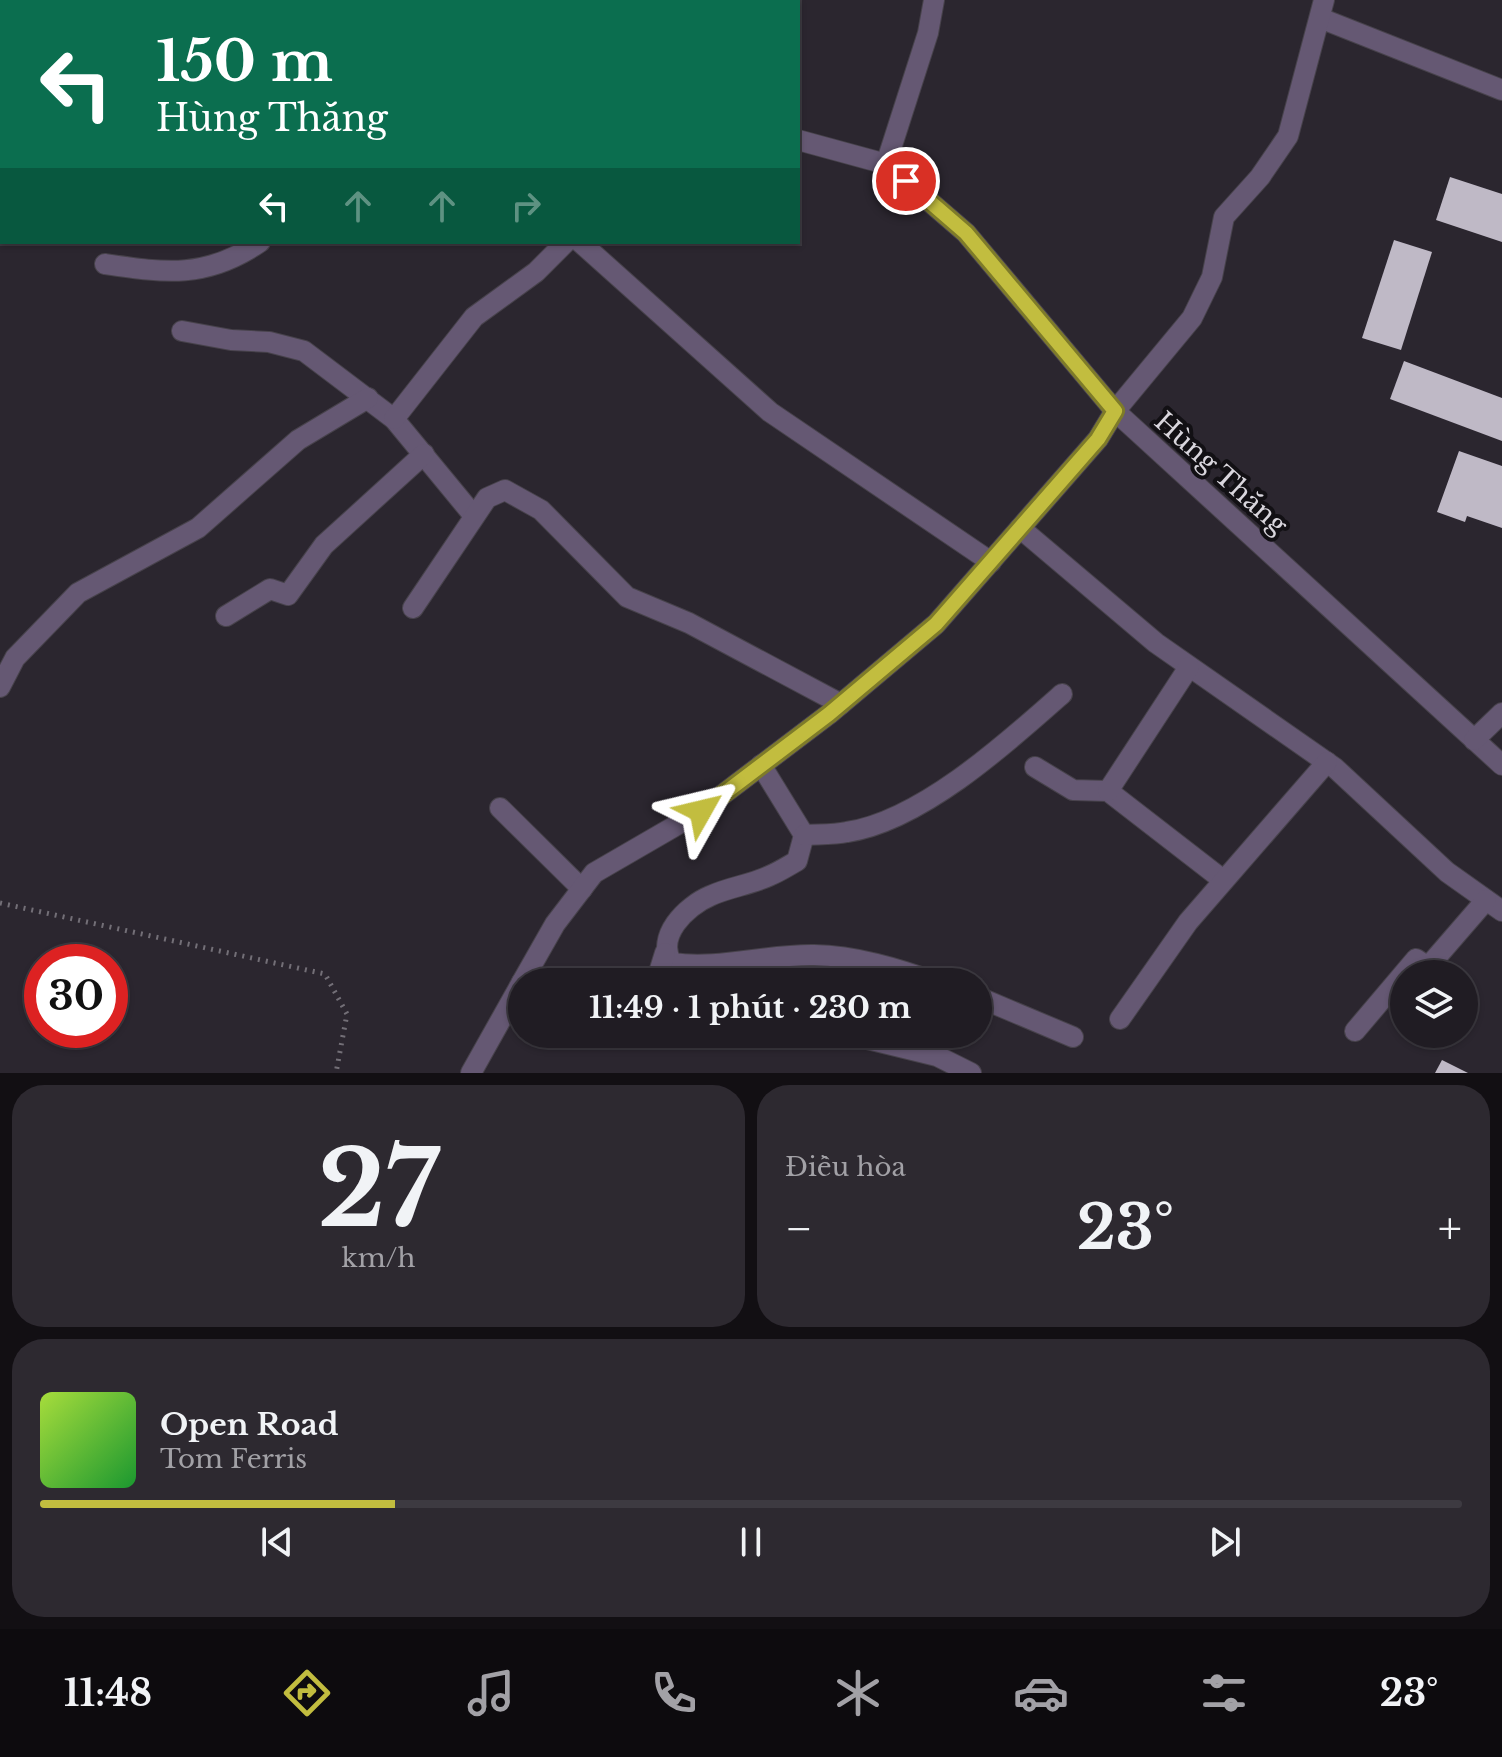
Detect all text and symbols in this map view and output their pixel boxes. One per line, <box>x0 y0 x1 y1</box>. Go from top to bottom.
text: 150 m <box>156 27 333 96</box>
icon: left <box>24 32 128 136</box>
text: Hùng Thắng <box>156 96 388 141</box>
pin <box>872 147 940 215</box>
icon: arrive <box>884 159 928 203</box>
icon: left <box>252 184 296 228</box>
icon: ahead <box>336 184 380 228</box>
icon: ahead <box>420 184 464 228</box>
icon: right <box>504 184 548 228</box>
street label: Hùng Thắng <box>1148 405 1294 541</box>
position arrow <box>659 769 743 853</box>
speed limit sign: 30 <box>24 944 128 1048</box>
map controls <box>1390 960 1478 1048</box>
button: layers <box>1390 960 1478 1048</box>
text: 11:49 · 1 phút · 230 m <box>589 989 911 1026</box>
text: 27 <box>318 1125 439 1254</box>
text: Điều hòa <box>785 1151 906 1183</box>
text: 23° <box>1077 1191 1174 1265</box>
text: − <box>785 1201 813 1256</box>
text: + <box>1438 1201 1462 1256</box>
text: km/h <box>342 1242 415 1274</box>
text: Open Road <box>160 1406 339 1443</box>
text: Tom Ferris <box>160 1443 307 1475</box>
icon: previous <box>255 1520 299 1564</box>
icon: pause <box>729 1520 773 1564</box>
icon: next <box>1203 1520 1247 1564</box>
icon: directions <box>279 1665 335 1721</box>
icon: music <box>463 1665 519 1721</box>
icon: phone <box>646 1665 702 1721</box>
icon: climate <box>830 1665 886 1721</box>
icon: car <box>1013 1665 1069 1721</box>
icon: filters <box>1196 1665 1252 1721</box>
text: 11:48 <box>64 1671 152 1716</box>
text: 23° <box>1380 1671 1438 1716</box>

